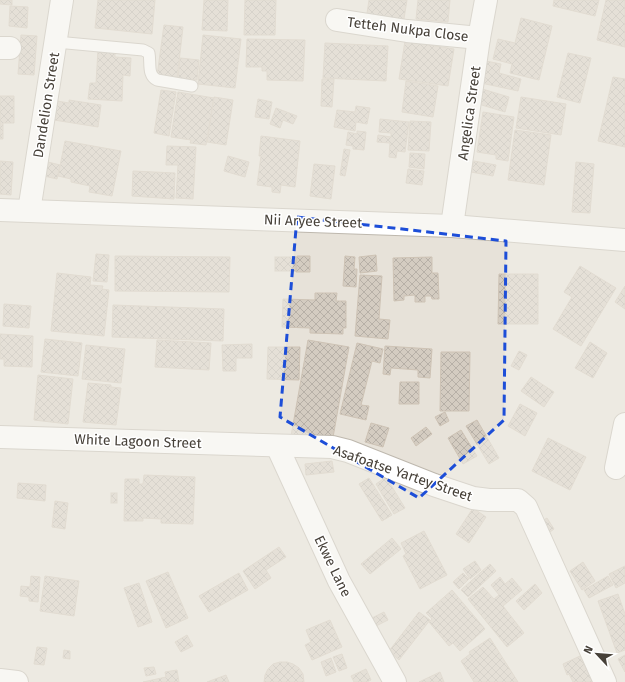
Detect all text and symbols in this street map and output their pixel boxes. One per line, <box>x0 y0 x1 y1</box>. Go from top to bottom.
street label: Tetteh Nukpa Close <box>346 14 470 45</box>
street label: Dandelion Street <box>30 50 63 159</box>
street label: Angelica Street <box>454 64 485 161</box>
street label: Nii Aryee Street <box>264 211 363 232</box>
street label: White Lagoon Street <box>74 431 203 452</box>
street label: Asafoatse Yartey Street <box>331 442 475 506</box>
street label: Ekwe Lane <box>310 533 355 600</box>
north arrow <box>577 634 617 674</box>
text: N <box>581 644 596 656</box>

